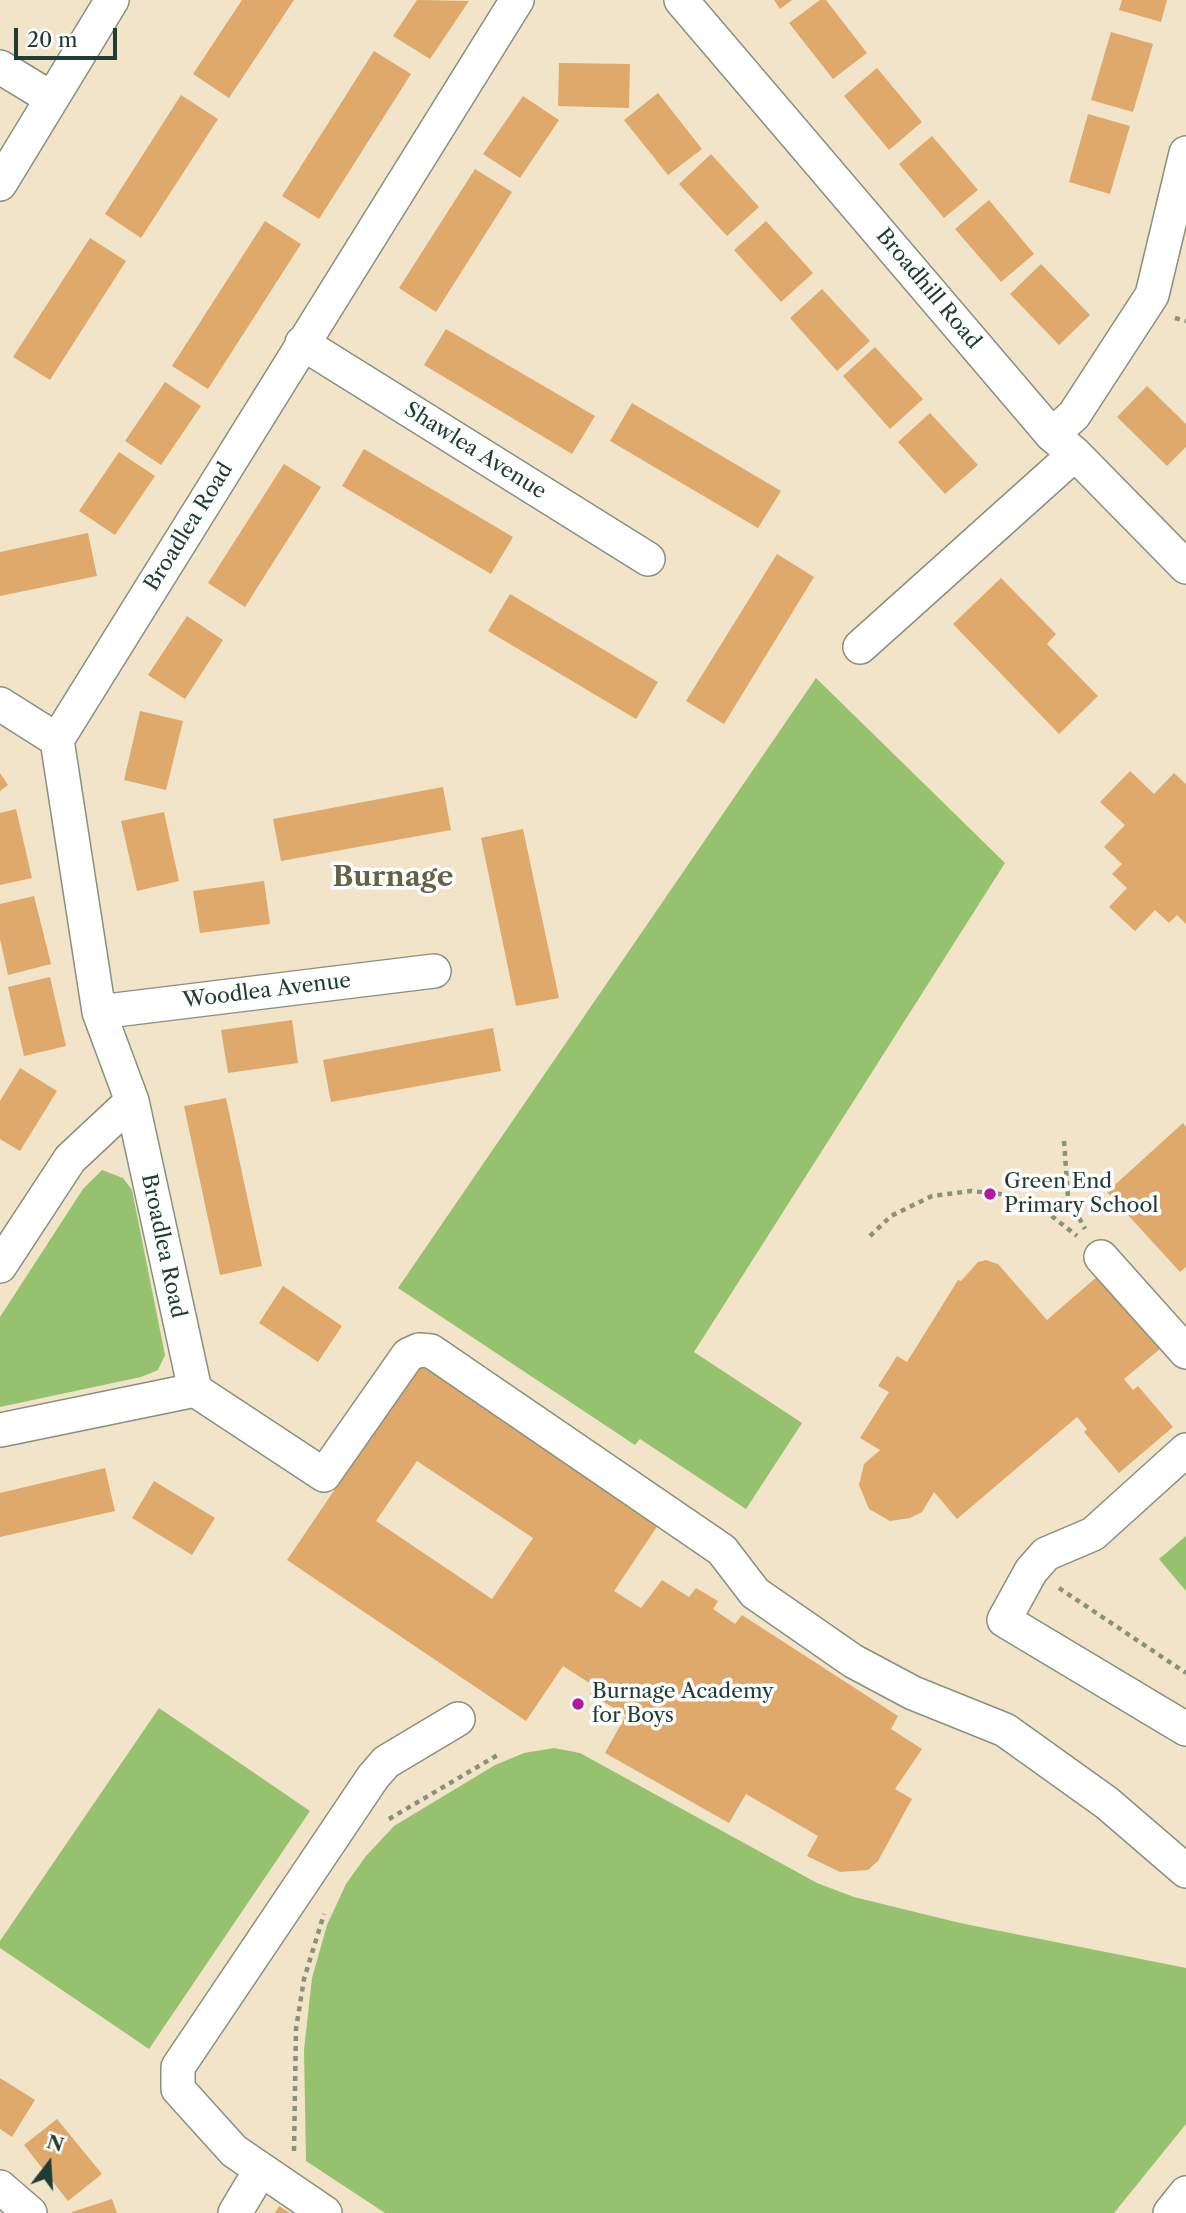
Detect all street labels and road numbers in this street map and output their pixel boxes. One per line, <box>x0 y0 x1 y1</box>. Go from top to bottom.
street label: Broadhill Road <box>870 224 986 354</box>
street label: Shawlea Avenue <box>399 397 551 505</box>
street label: Broadlea Road <box>139 458 239 596</box>
street label: Woodlea Avenue <box>182 968 352 1014</box>
street label: Broadlea Road <box>135 1172 191 1320</box>

